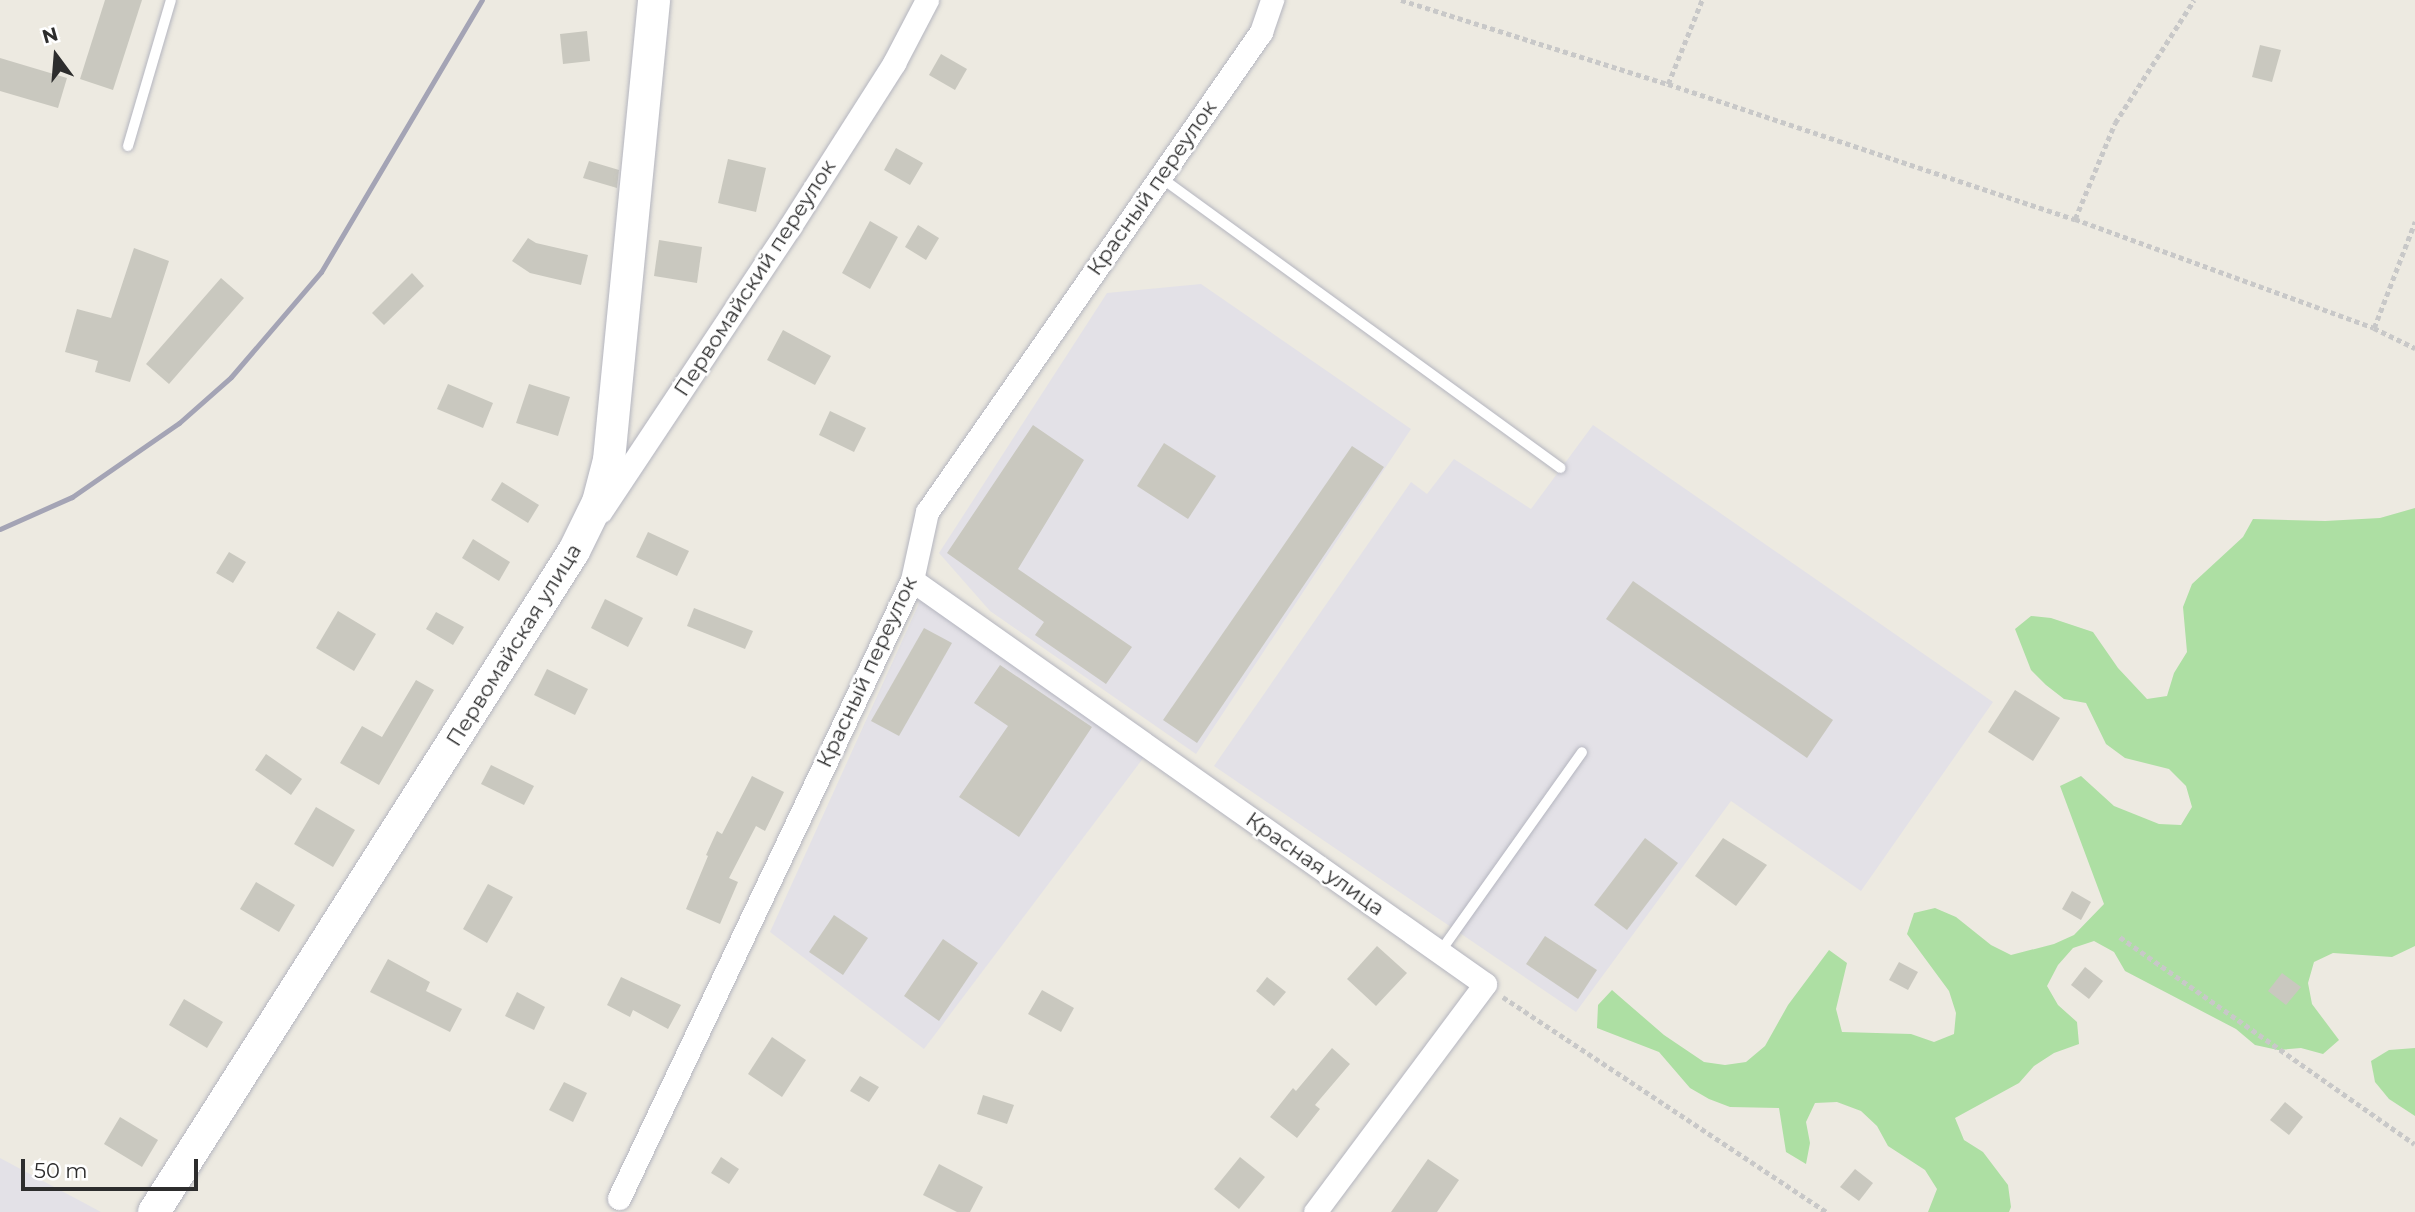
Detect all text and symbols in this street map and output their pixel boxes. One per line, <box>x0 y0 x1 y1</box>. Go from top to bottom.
north arrow <box>21 21 91 91</box>
text: N <box>40 22 61 49</box>
street label: Красный переулок <box>1082 96 1222 280</box>
street label: Первомайский переулок <box>669 155 841 401</box>
street label: Первомайская улица <box>441 539 587 751</box>
street label: Красный переулок <box>812 572 922 772</box>
street label: Красная улица <box>1241 807 1389 921</box>
scale bar <box>24 1146 201 1190</box>
text: 50 m <box>34 1158 88 1183</box>

